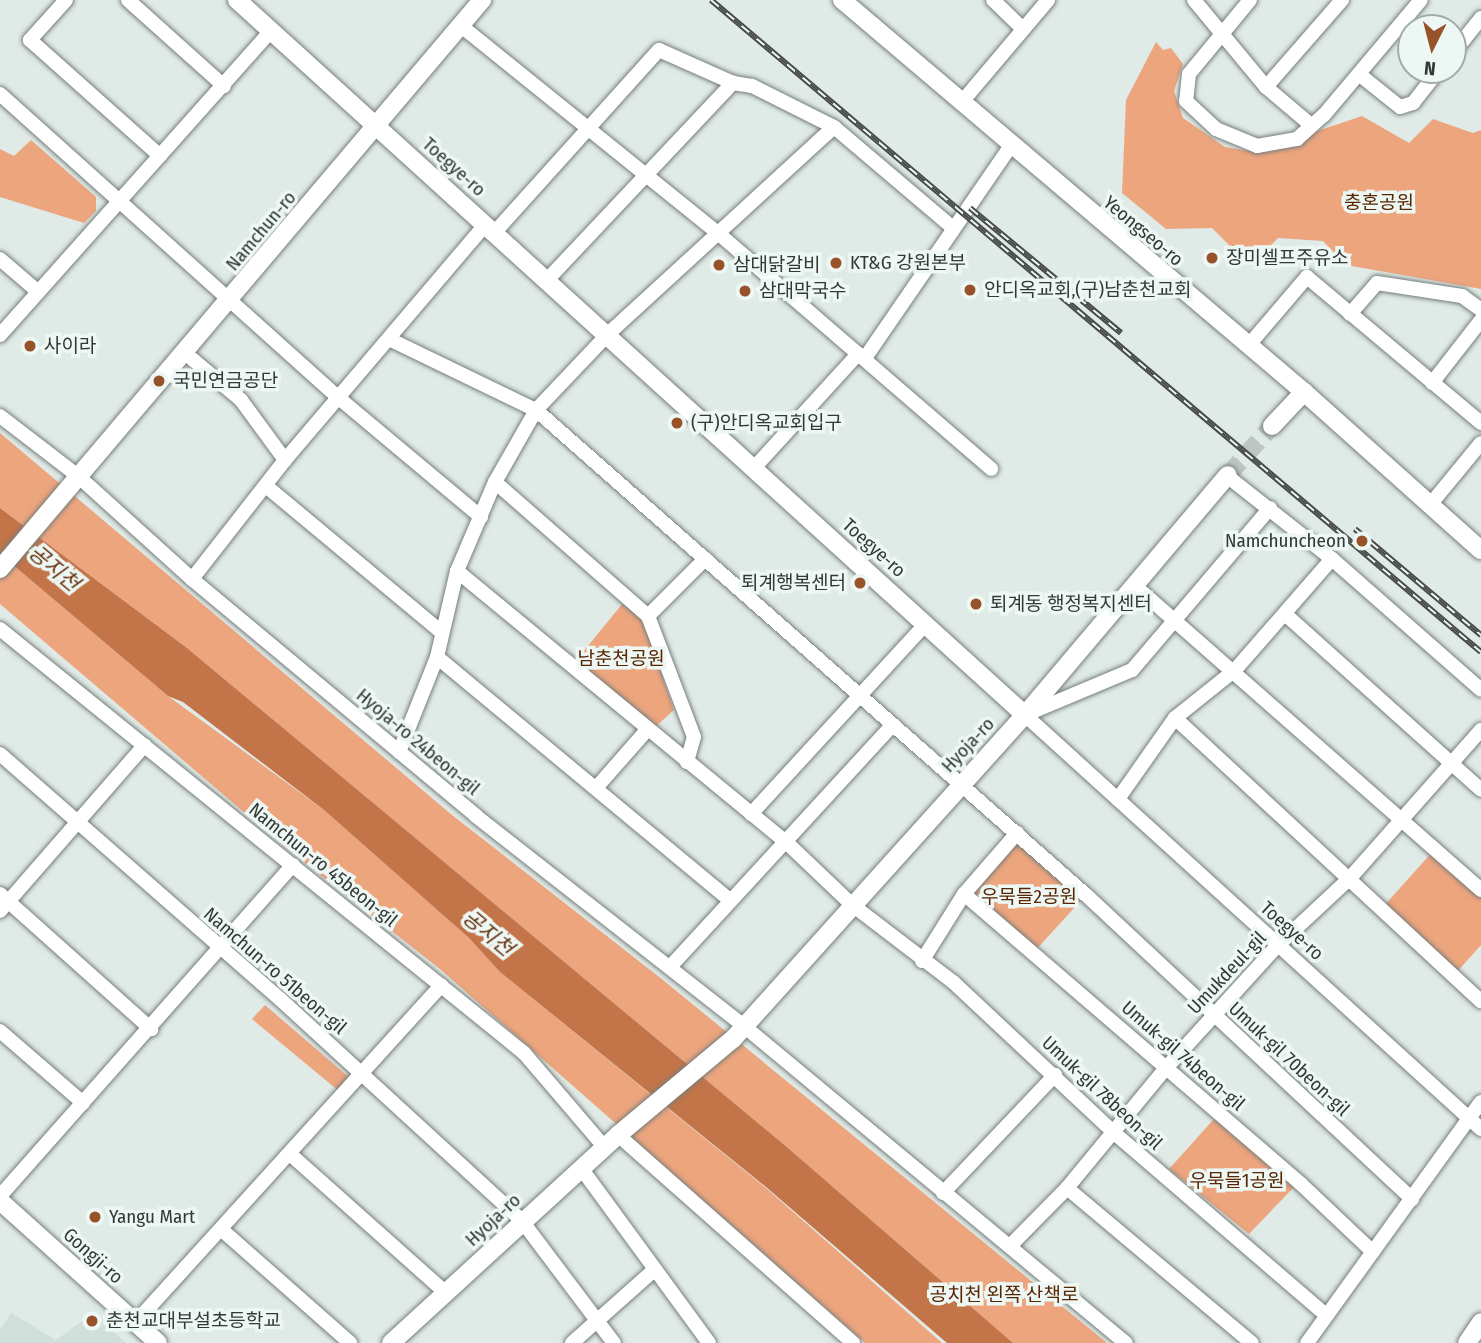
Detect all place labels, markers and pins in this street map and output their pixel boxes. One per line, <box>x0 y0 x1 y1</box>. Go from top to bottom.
place label: 장미셀프주유소 <box>1226 247 1348 269</box>
marker: 장미셀프주유소 <box>1204 250 1220 266</box>
place label: KT&G 강원본부 <box>850 252 966 274</box>
place label: 삼대닭갈비 <box>733 254 820 276</box>
marker: KT&G 강원본부 <box>828 255 844 271</box>
marker: 삼대닭갈비 <box>711 257 727 273</box>
place label: 안디옥교회,(구)남춘천교회 <box>984 279 1191 301</box>
place label: 삼대막국수 <box>759 280 846 302</box>
marker: 안디옥교회,(구)남춘천교회 <box>962 282 978 298</box>
marker: 삼대막국수 <box>737 283 753 299</box>
place label: 사이라 <box>44 335 96 357</box>
marker: 사이라 <box>22 338 38 354</box>
place label: 국민연금공단 <box>173 370 278 392</box>
marker: 국민연금공단 <box>151 373 167 389</box>
place label: (구)안디옥교회입구 <box>691 412 842 434</box>
marker: (구)안디옥교회입구 <box>669 415 685 431</box>
place label: Namchuncheon <box>1225 530 1346 552</box>
marker: Namchuncheon <box>1352 531 1372 551</box>
place label: 퇴계행복센터 <box>741 572 846 594</box>
marker: 퇴계행복센터 <box>852 575 868 591</box>
place label: 퇴계동 행정복지센터 <box>990 593 1152 615</box>
marker: 퇴계동 행정복지센터 <box>968 596 984 612</box>
place label: Yangu Mart <box>109 1206 195 1228</box>
marker: Yangu Mart <box>87 1209 103 1225</box>
place label: 춘천교대부설초등학교 <box>106 1310 281 1332</box>
marker: 춘천교대부설초등학교 <box>84 1313 100 1329</box>

